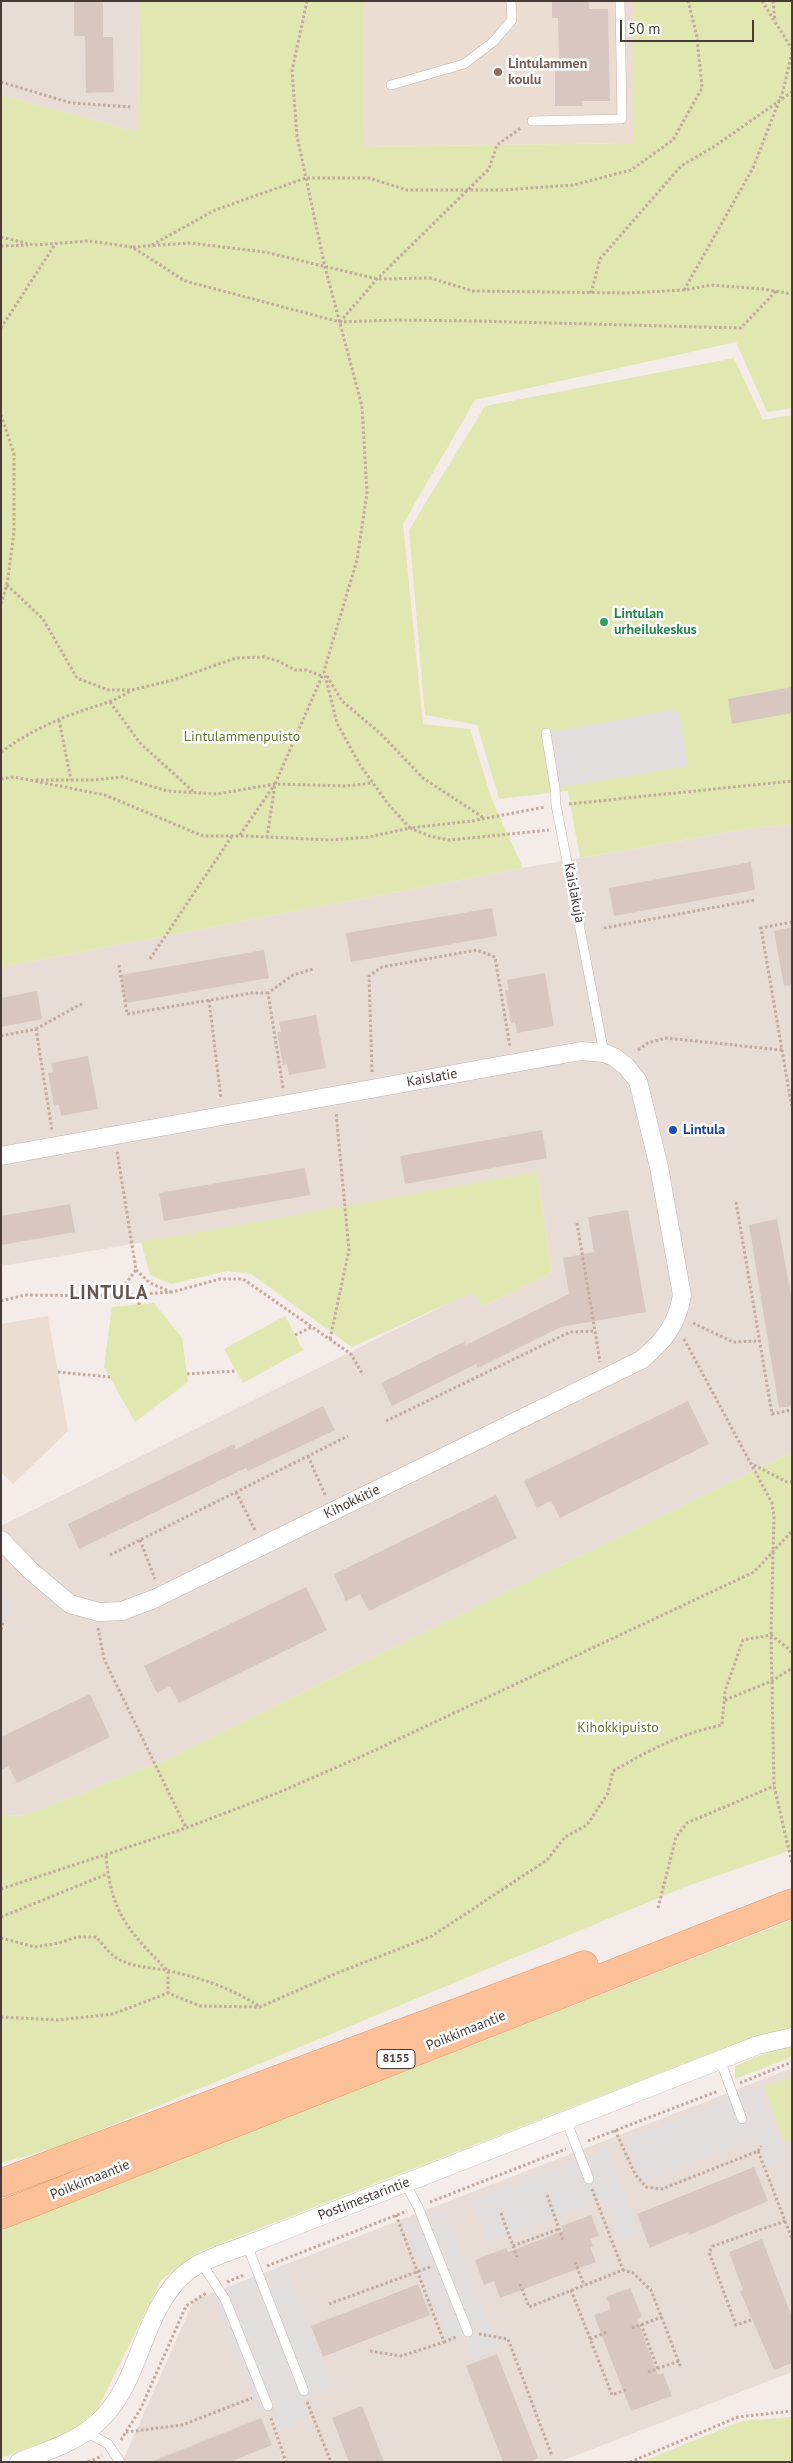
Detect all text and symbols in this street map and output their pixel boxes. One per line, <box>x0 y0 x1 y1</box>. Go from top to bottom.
scale bar <box>623 10 757 42</box>
text: 50 m <box>628 19 661 38</box>
place label: Lintulammen koulu <box>508 56 587 88</box>
marker: Lintulammen koulu <box>492 66 504 78</box>
place label: Lintulan urheilukeskus <box>614 606 697 638</box>
marker: Lintulan urheilukeskus <box>598 616 610 628</box>
park label: Lintulammenpuisto <box>184 729 300 745</box>
street label: Kaislakuja <box>560 862 588 924</box>
street label: Kaislatie <box>405 1065 459 1091</box>
place label: Lintula <box>683 1122 725 1138</box>
marker: Lintula <box>667 1124 679 1136</box>
district label: LINTULA <box>69 1283 149 1305</box>
street label: Kihokkitie <box>321 1481 383 1523</box>
park label: Kihokkipuisto <box>577 1720 659 1736</box>
street label: Poikkimaantie <box>424 2007 508 2055</box>
road number: 8155 <box>377 2050 415 2068</box>
street label: Poikkimaantie <box>48 2156 132 2204</box>
street label: Postimestarintie <box>316 2174 412 2224</box>

